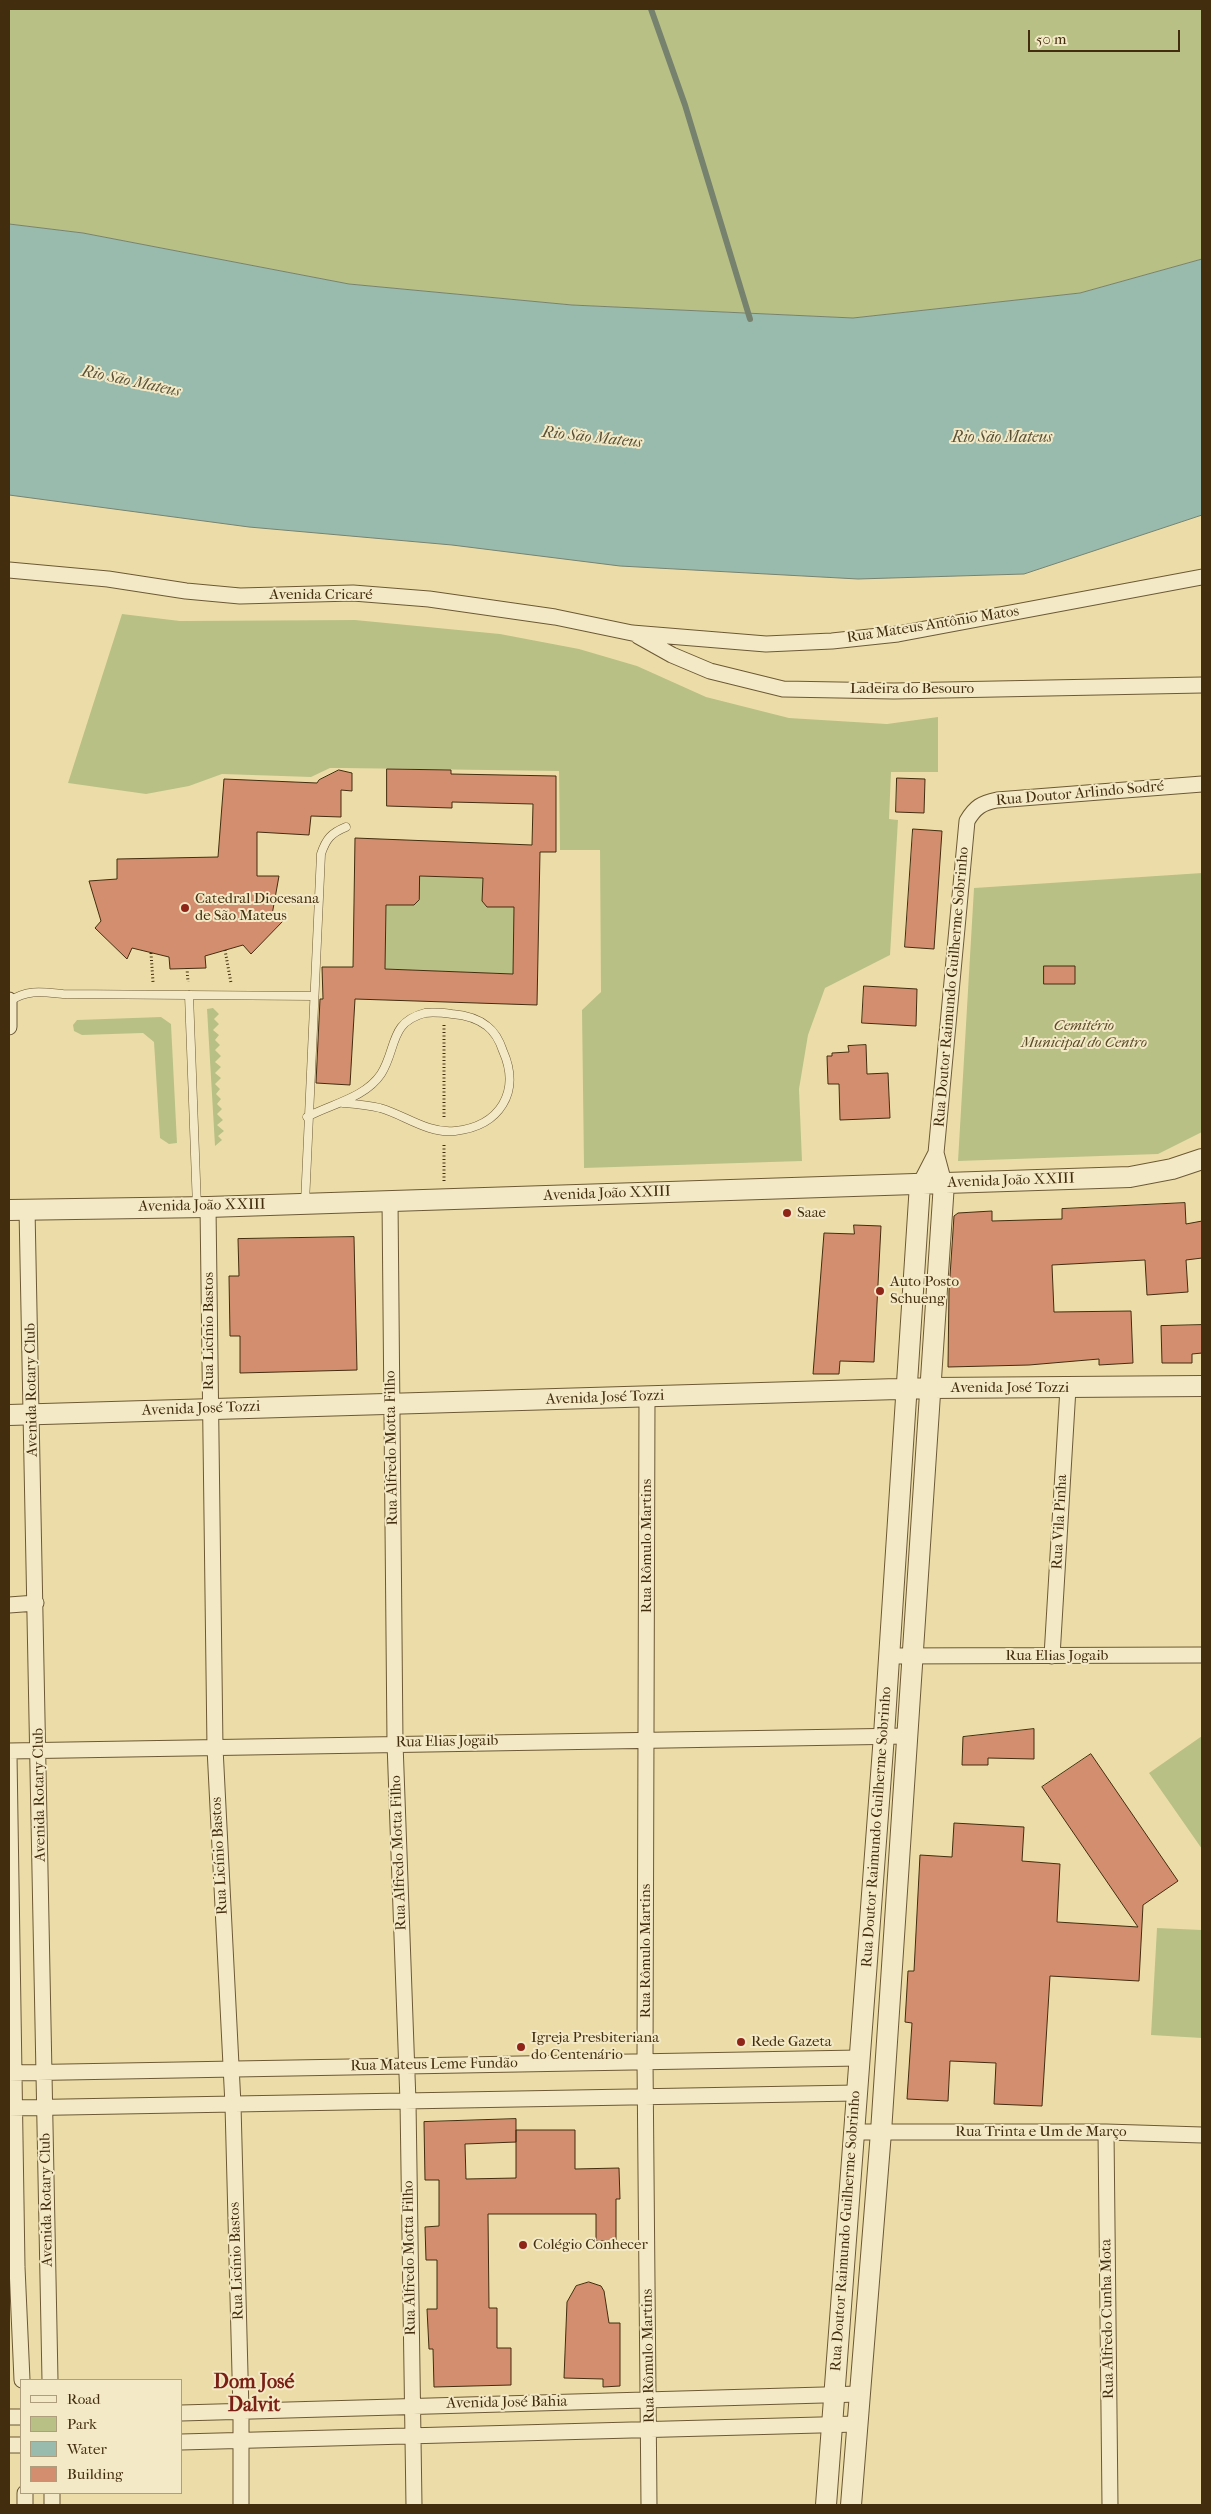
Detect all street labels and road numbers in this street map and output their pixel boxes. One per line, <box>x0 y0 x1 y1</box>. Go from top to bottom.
street label: Avenida Cricaré <box>269 586 373 604</box>
street label: Rua Mateus Antônio Matos <box>846 602 1020 648</box>
street label: Ladeira do Besouro <box>850 680 974 698</box>
street label: Rua Doutor Arlindo Sodré <box>995 778 1165 810</box>
street label: Rua Doutor Raimundo Guilherme Sobrinho <box>931 846 973 1128</box>
street label: Avenida João XXIII <box>947 1170 1075 1192</box>
street label: Avenida João XXIII <box>543 1183 671 1205</box>
street label: Avenida João XXIII <box>138 1196 266 1216</box>
street label: Rua Licínio Bastos <box>200 1272 218 1390</box>
street label: Avenida Rotary Club <box>22 1323 42 1457</box>
street label: Rua Alfredo Motta Filho <box>382 1370 402 1526</box>
street label: Avenida José Tozzi <box>951 1379 1069 1397</box>
street label: Avenida José Tozzi <box>545 1387 665 1409</box>
street label: Avenida José Tozzi <box>141 1398 261 1420</box>
street label: Rua Vila Pinha <box>1049 1474 1071 1570</box>
street label: Rua Rômulo Martins <box>638 1479 656 1613</box>
street label: Rua Elias Jogaib <box>1006 1647 1108 1665</box>
street label: Rua Doutor Raimundo Guilherme Sobrinho <box>858 1686 896 1968</box>
street label: Avenida Rotary Club <box>30 1728 50 1862</box>
street label: Rua Elias Jogaib <box>395 1732 499 1752</box>
street label: Rua Alfredo Motta Filho <box>387 1775 411 1931</box>
street label: Rua Licínio Bastos <box>208 1796 232 1916</box>
street label: Rua Rômulo Martins <box>637 1884 655 2018</box>
street label: Rua Mateus Leme Fundão <box>350 2055 518 2075</box>
street label: Rua Doutor Raimundo Guilherme Sobrinho <box>827 2090 865 2372</box>
street label: Rua Trinta e Um de Março <box>955 2123 1127 2141</box>
street label: Avenida Rotary Club <box>37 2133 57 2267</box>
street label: Rua Alfredo Motta Filho <box>400 2180 420 2336</box>
street label: Rua Licínio Bastos <box>226 2202 248 2320</box>
street label: Rua Alfredo Cunha Mota <box>1098 2239 1118 2399</box>
street label: Rua Rômulo Martins <box>639 2289 659 2423</box>
street label: Avenida José Bahia <box>446 2393 568 2413</box>

